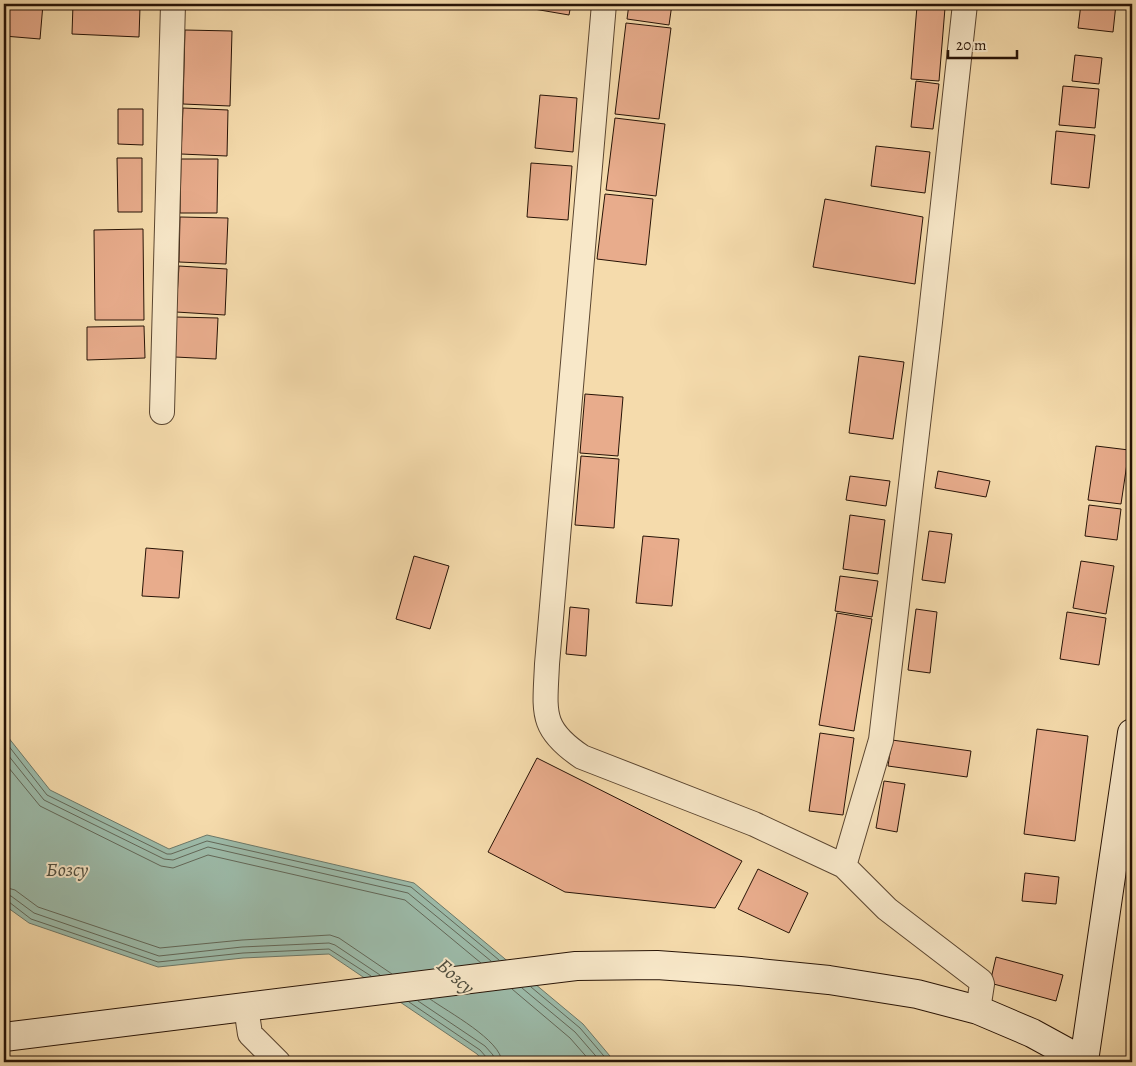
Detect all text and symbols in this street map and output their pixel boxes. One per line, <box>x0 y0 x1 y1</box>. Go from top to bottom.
scale bar <box>948 28 1017 60</box>
text: 20 m <box>956 35 987 55</box>
water label: Бозсу <box>46 856 89 883</box>
water label: Бозсу <box>431 952 481 1001</box>

